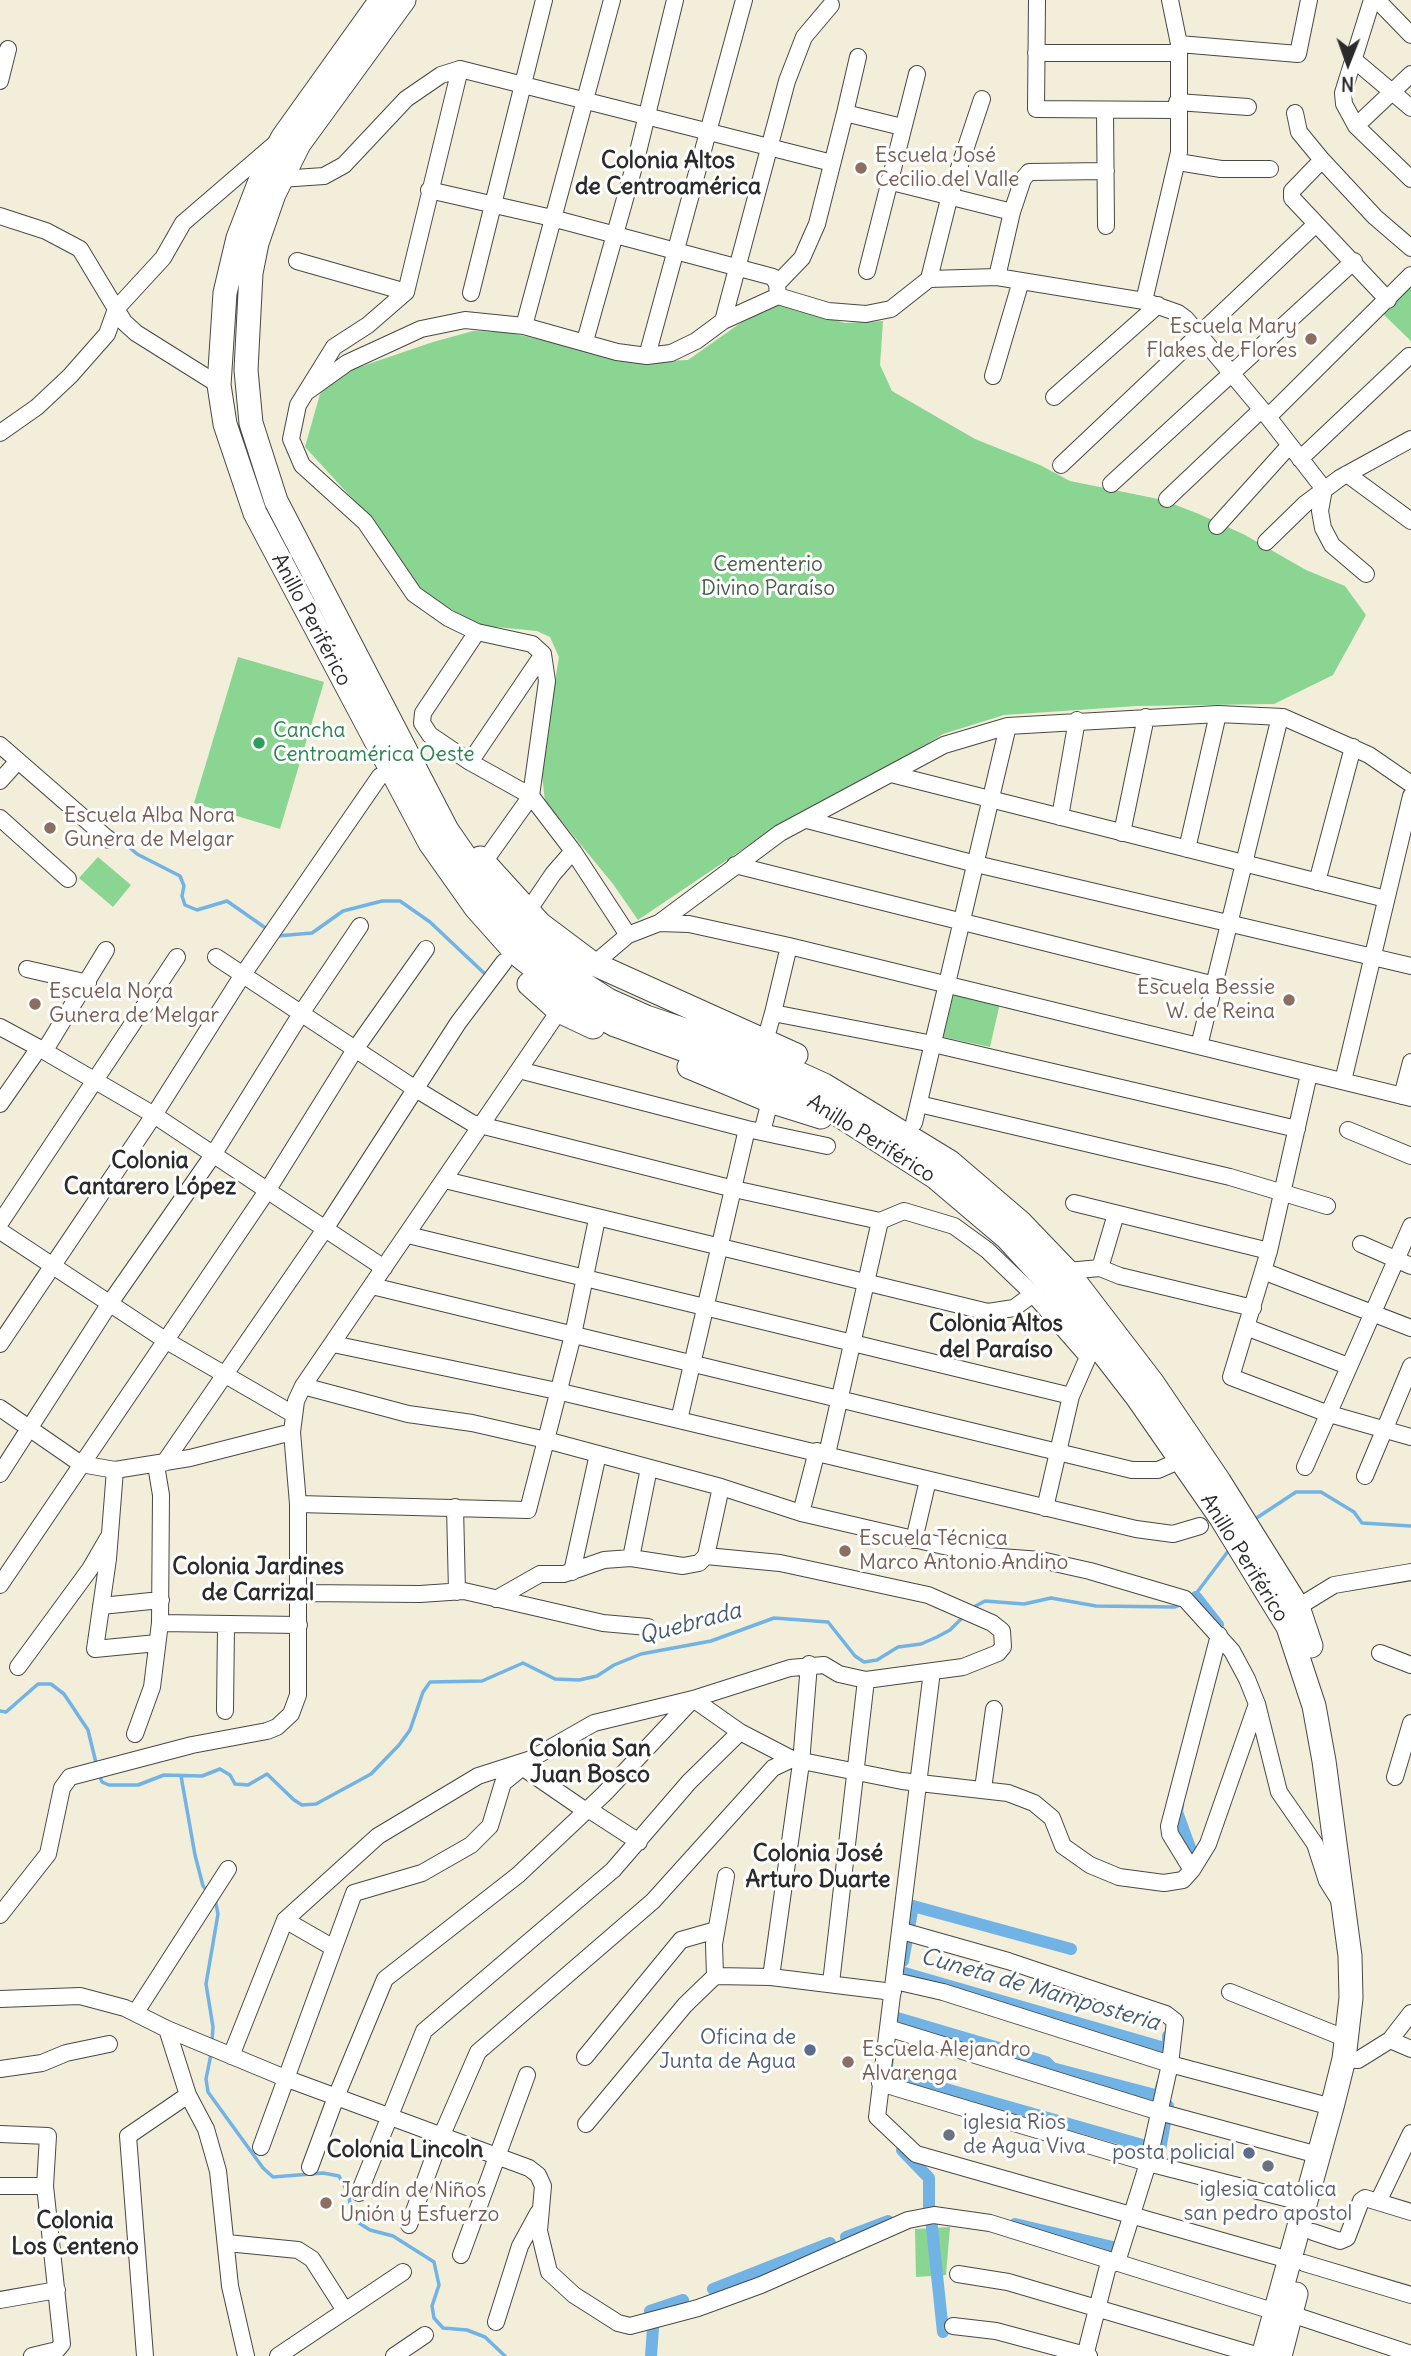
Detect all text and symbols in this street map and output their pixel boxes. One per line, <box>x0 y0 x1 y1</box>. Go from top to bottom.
north arrow <box>1313 28 1383 98</box>
text: N <box>1341 72 1354 96</box>
place label: Escuela José Cecilio del Valle <box>875 143 1019 193</box>
district label: Colonia Altos de Centroamérica <box>575 147 761 201</box>
marker: Escuela José Cecilio del Valle <box>853 160 869 176</box>
place label: Escuela Mary Flakes de Flores <box>1146 314 1297 364</box>
marker: Escuela Mary Flakes de Flores <box>1303 331 1319 347</box>
street label: Anillo Periférico <box>266 550 356 690</box>
park label: Cementerio Divino Paraíso <box>701 552 835 602</box>
place label: Cancha Centroamérica Oeste <box>273 718 475 768</box>
marker: Cancha Centroamérica Oeste <box>251 735 267 751</box>
place label: Escuela Alba Nora Gunera de Melgar <box>64 803 235 853</box>
marker: Escuela Alba Nora Gunera de Melgar <box>42 820 58 836</box>
place label: Escuela Bessie W. de Reina <box>1137 975 1275 1025</box>
place label: Escuela Nora Gunera de Melgar <box>49 979 219 1029</box>
marker: Escuela Bessie W. de Reina <box>1281 992 1297 1008</box>
marker: Escuela Nora Gunera de Melgar <box>27 996 43 1012</box>
street label: Anillo Periférico <box>802 1090 940 1188</box>
district label: Colonia Cantarero López <box>64 1147 236 1201</box>
district label: Colonia Altos del Paraíso <box>929 1310 1063 1364</box>
street label: Anillo Periférico <box>1195 1489 1293 1627</box>
place label: Escuela Técnica Marco Antonio Andino <box>859 1526 1068 1576</box>
marker: Escuela Técnica Marco Antonio Andino <box>837 1543 853 1559</box>
district label: Colonia Jardines de Carrizal <box>172 1553 344 1607</box>
water label: Quebrada <box>636 1597 744 1651</box>
district label: Colonia San Juan Bosco <box>529 1735 651 1789</box>
district label: Colonia José Arturo Duarte <box>746 1840 890 1894</box>
water label: Cuneta de Mamposteria <box>917 1943 1163 2037</box>
place label: Oficina de Junta de Agua <box>659 2025 796 2075</box>
place label: Escuela Alejandro Alvarenga <box>862 2037 1031 2087</box>
marker: Oficina de Junta de Agua <box>802 2042 818 2058</box>
marker: Escuela Alejandro Alvarenga <box>840 2054 856 2070</box>
place label: iglesia Rios de Agua Viva <box>963 2110 1086 2160</box>
marker: iglesia Rios de Agua Viva <box>941 2127 957 2143</box>
district label: Colonia Lincoln <box>327 2136 483 2164</box>
place label: posta policial <box>1112 2140 1235 2166</box>
marker: posta policial <box>1241 2145 1257 2161</box>
marker: iglesia catolica san pedro apostol <box>1260 2158 1276 2174</box>
place label: iglesia catolica san pedro apostol <box>1184 2177 1352 2227</box>
place label: Jardín de Niños Unión y Esfuerzo <box>340 2178 499 2228</box>
marker: Jardín de Niños Unión y Esfuerzo <box>318 2195 334 2211</box>
district label: Colonia Los Centeno <box>11 2207 139 2261</box>

